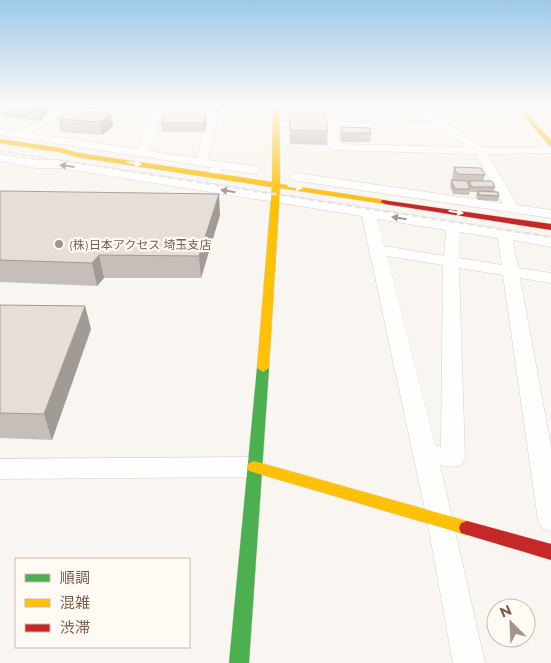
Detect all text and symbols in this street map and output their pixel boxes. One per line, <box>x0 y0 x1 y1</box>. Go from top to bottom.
one-way arrow <box>127 160 143 168</box>
one-way arrow <box>59 161 75 169</box>
one-way arrow <box>288 183 304 191</box>
one-way arrow <box>219 187 235 195</box>
one-way arrow <box>448 208 464 216</box>
one-way arrow <box>391 214 407 222</box>
place label: (株)日本アクセス 埼玉支店 <box>69 237 211 252</box>
marker: (株)日本アクセス 埼玉支店 <box>53 238 65 250</box>
legend <box>15 558 190 648</box>
text: 順調 <box>60 568 90 587</box>
text: 混雑 <box>60 593 90 612</box>
north arrow <box>486 598 536 648</box>
text: N <box>497 601 515 622</box>
text: 渋滞 <box>60 618 90 637</box>

